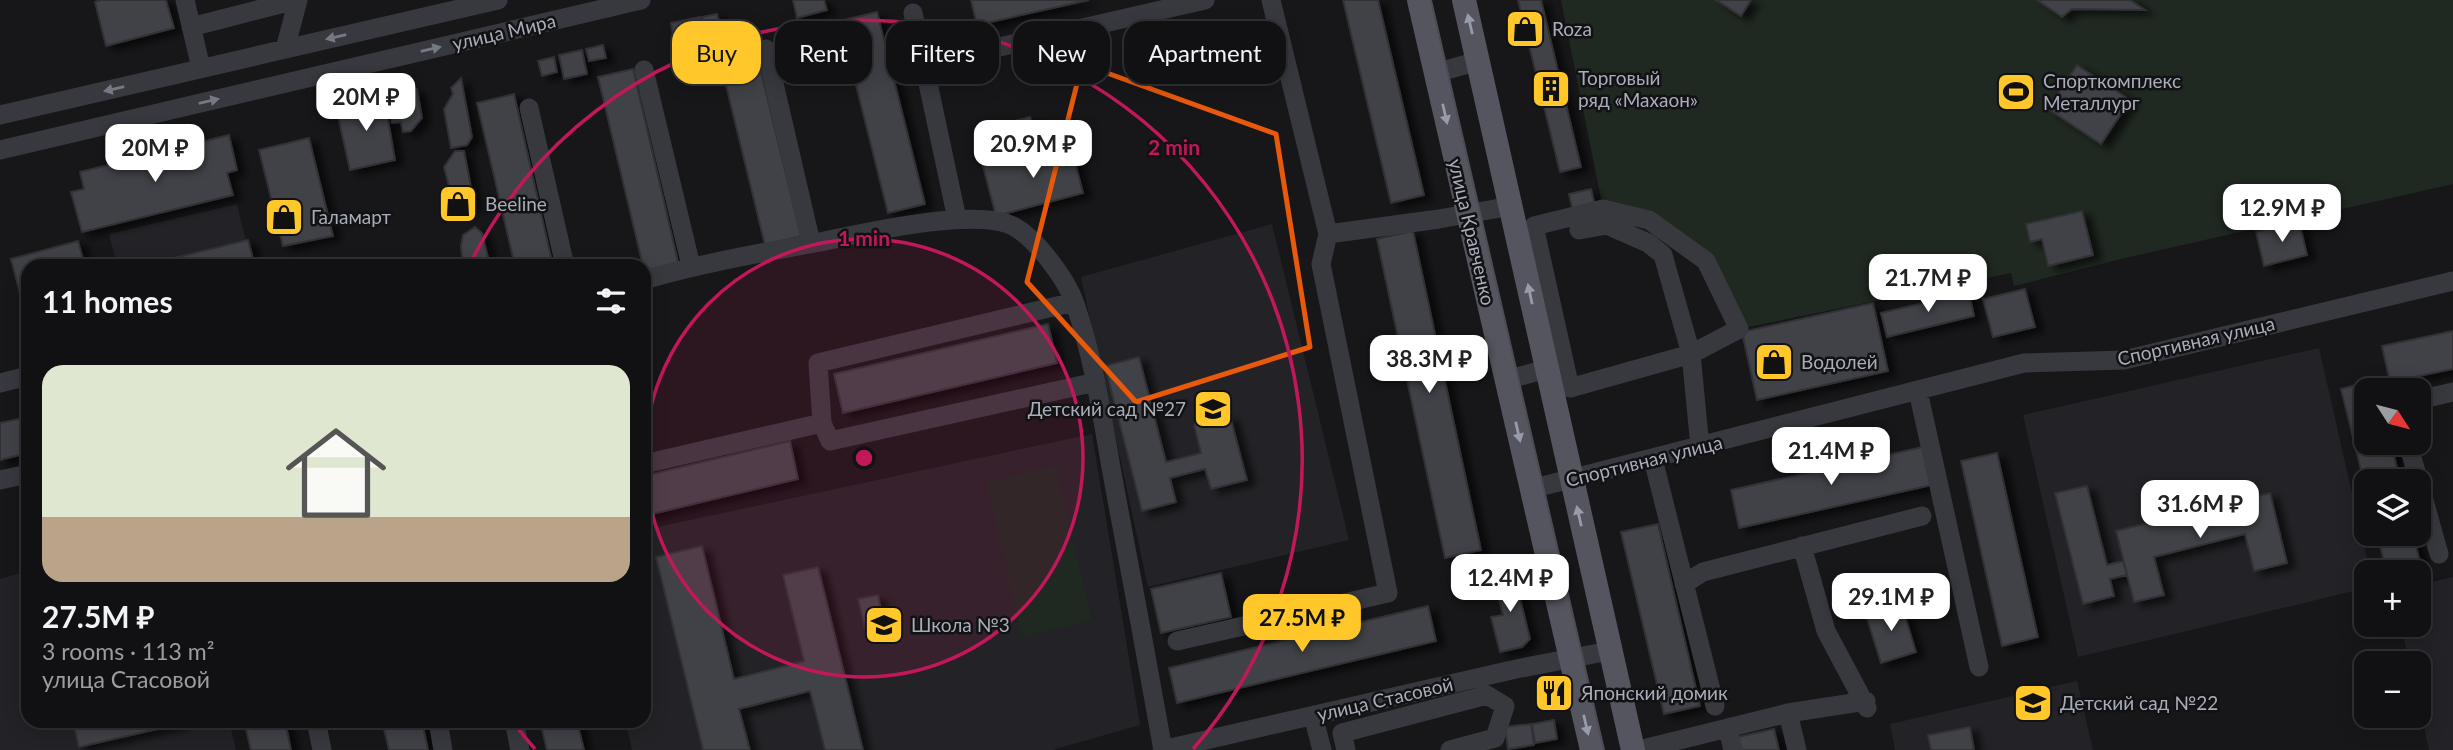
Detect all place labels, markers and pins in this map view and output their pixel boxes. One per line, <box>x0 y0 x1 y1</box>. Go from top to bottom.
shop icon: Roza <box>1504 8 1546 50</box>
place label: Roza <box>1552 17 1592 40</box>
place label: Торговый ряд «Махаон» <box>1578 66 1698 111</box>
building icon: Торговый ряд «Махаон» <box>1530 68 1572 110</box>
place label: Спорткомплекс Металлург <box>2043 69 2181 114</box>
sports icon: Спорткомплекс Металлург <box>1995 71 2037 113</box>
pin: 20M ₽ <box>317 74 415 133</box>
pin: 20.9M ₽ <box>968 120 1098 180</box>
pin: 20M ₽ <box>106 124 204 184</box>
shop icon: Beeline <box>437 183 479 225</box>
pin: 12.9M ₽ <box>2217 184 2347 244</box>
place label: Beeline <box>485 192 547 215</box>
shop icon: Галамарт <box>263 196 305 238</box>
place label: Галамарт <box>311 205 392 228</box>
pin: 21.7M ₽ <box>1863 254 1993 314</box>
pin: 38.3M ₽ <box>1364 336 1494 395</box>
shop icon: Водолей <box>1753 341 1795 383</box>
place label: Водолей <box>1801 350 1878 373</box>
school or university icon: Детский сад №27 <box>1192 388 1234 430</box>
place label: Детский сад №27 <box>1028 397 1186 420</box>
pin: 21.4M ₽ <box>1766 428 1896 487</box>
centre of rings <box>852 446 876 470</box>
pin: 31.6M ₽ <box>2135 480 2265 540</box>
pin: 12.4M ₽ <box>1445 554 1575 614</box>
pin: 29.1M ₽ <box>1826 574 1956 633</box>
pin: 27.5M ₽ <box>1237 594 1367 654</box>
school or university icon: Школа №3 <box>863 604 905 646</box>
place label: Школа №3 <box>911 613 1010 636</box>
restaurant icon: Японский домик <box>1533 672 1575 714</box>
place label: Японский домик <box>1580 681 1728 704</box>
school or university icon: Детский сад №22 <box>2012 682 2054 724</box>
place label: Детский сад №22 <box>2060 691 2218 714</box>

